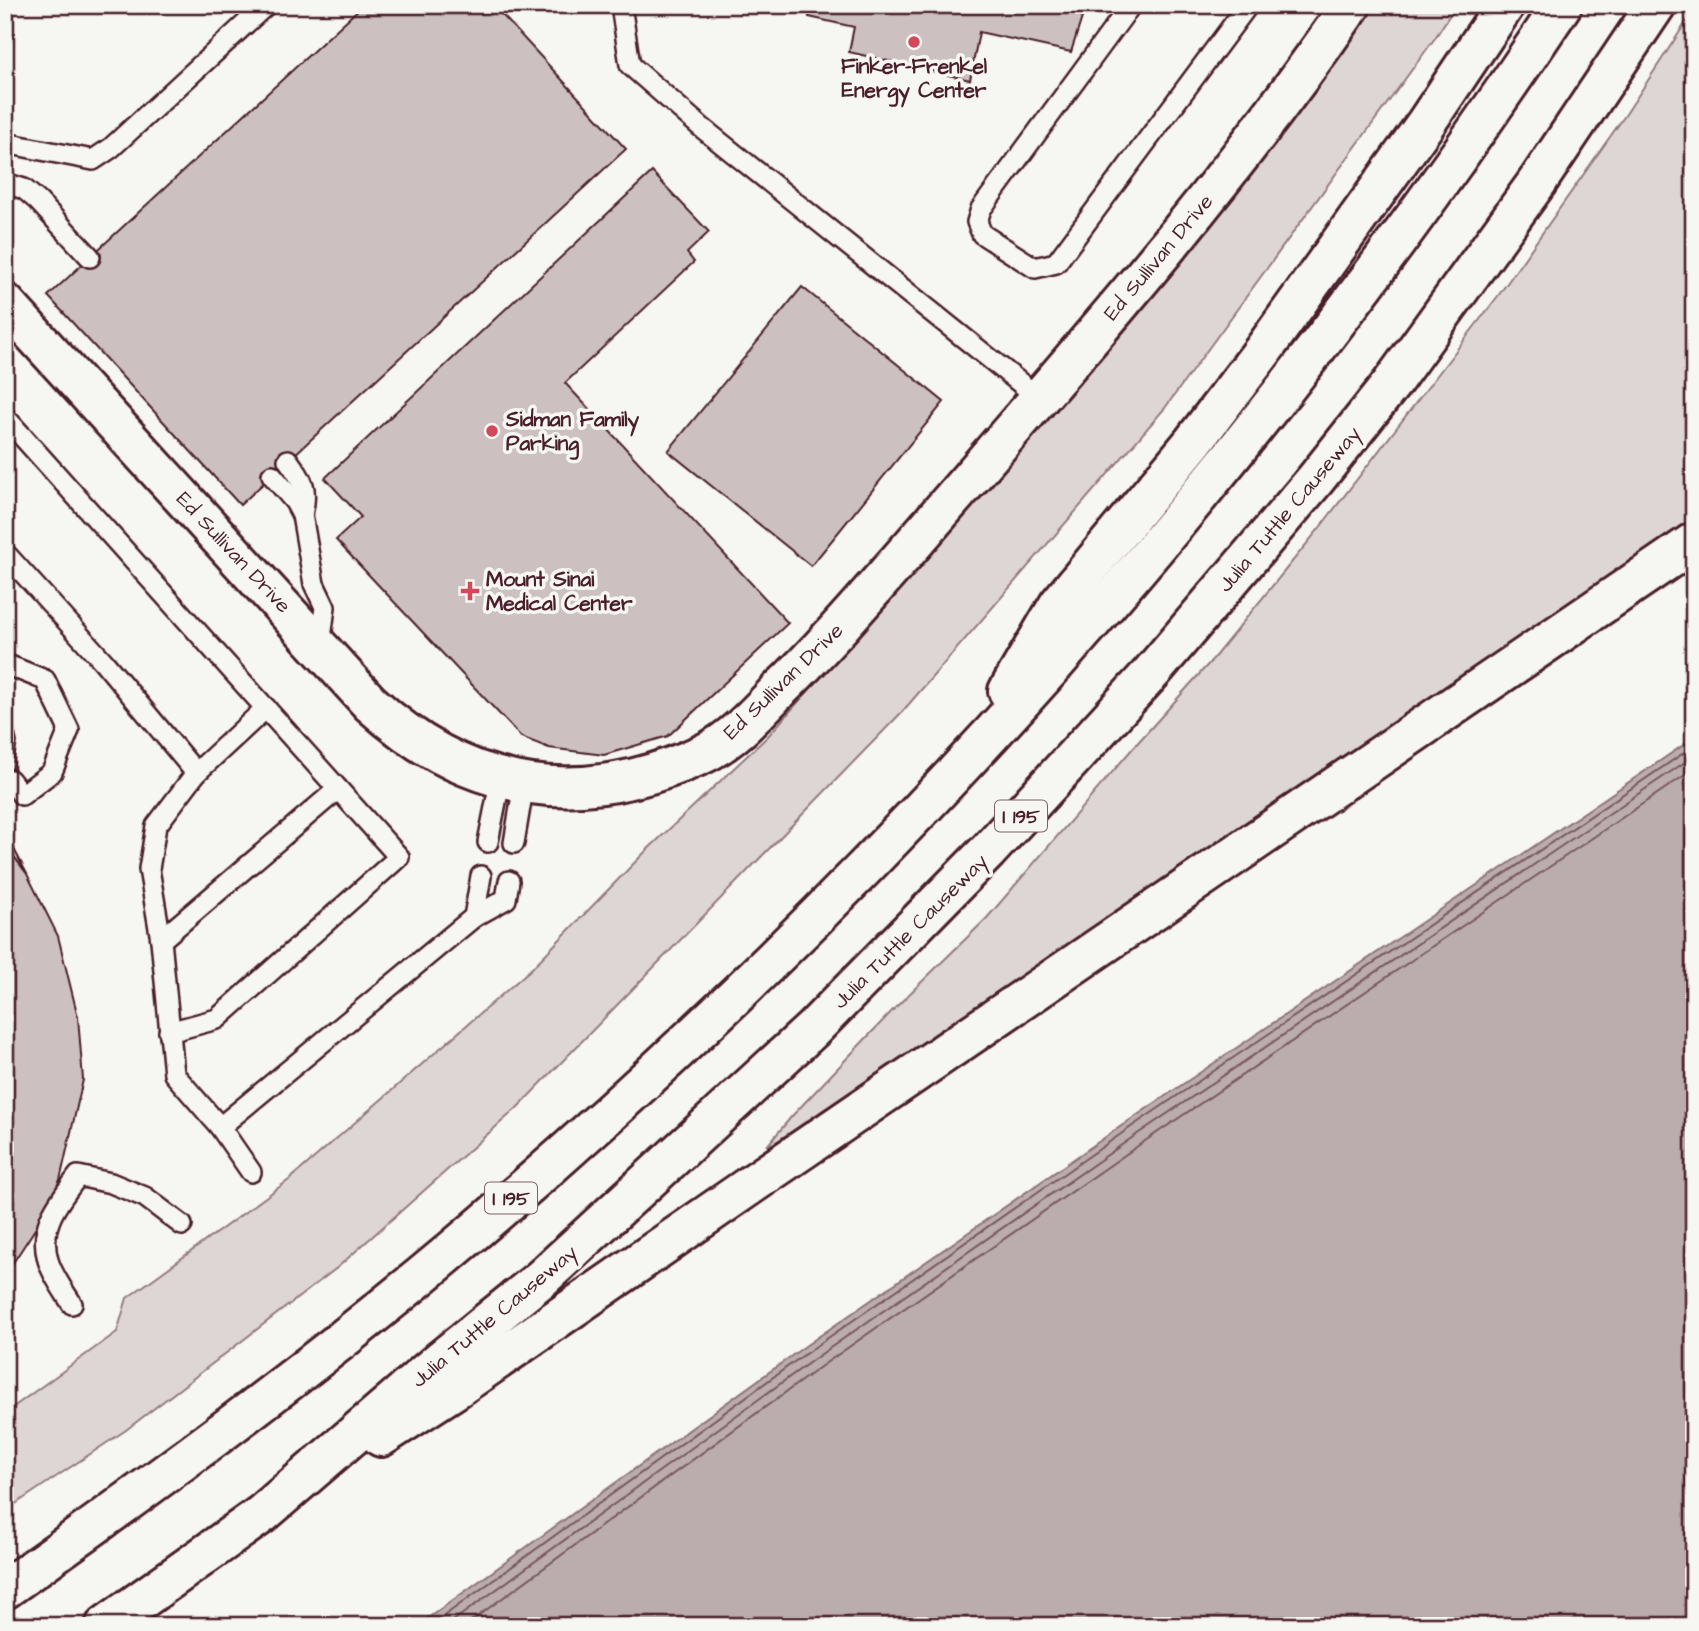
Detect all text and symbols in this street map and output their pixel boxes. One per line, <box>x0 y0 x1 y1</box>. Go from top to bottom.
marker: Finker-Frenkel Energy Center <box>906 34 922 50</box>
place label: Finker-Frenkel Energy Center <box>841 52 988 108</box>
street label: Ed Sullivan Drive <box>1097 188 1220 327</box>
place label: Sidman Family Parking <box>505 405 639 460</box>
street label: Julia Tuttle Causeway <box>1211 420 1369 600</box>
marker: Sidman Family Parking <box>484 423 500 439</box>
street label: Ed Sullivan Drive <box>170 485 298 620</box>
place label: Mount Sinai Medical Center <box>486 565 633 618</box>
marker: Mount Sinai Medical Center <box>460 581 480 601</box>
street label: Ed Sullivan Drive <box>717 617 850 746</box>
road number: I 195 <box>995 800 1047 832</box>
street label: Julia Tuttle Causeway <box>826 847 996 1017</box>
road number: I 195 <box>485 1182 537 1214</box>
street label: Julia Tuttle Causeway <box>405 1238 585 1396</box>

